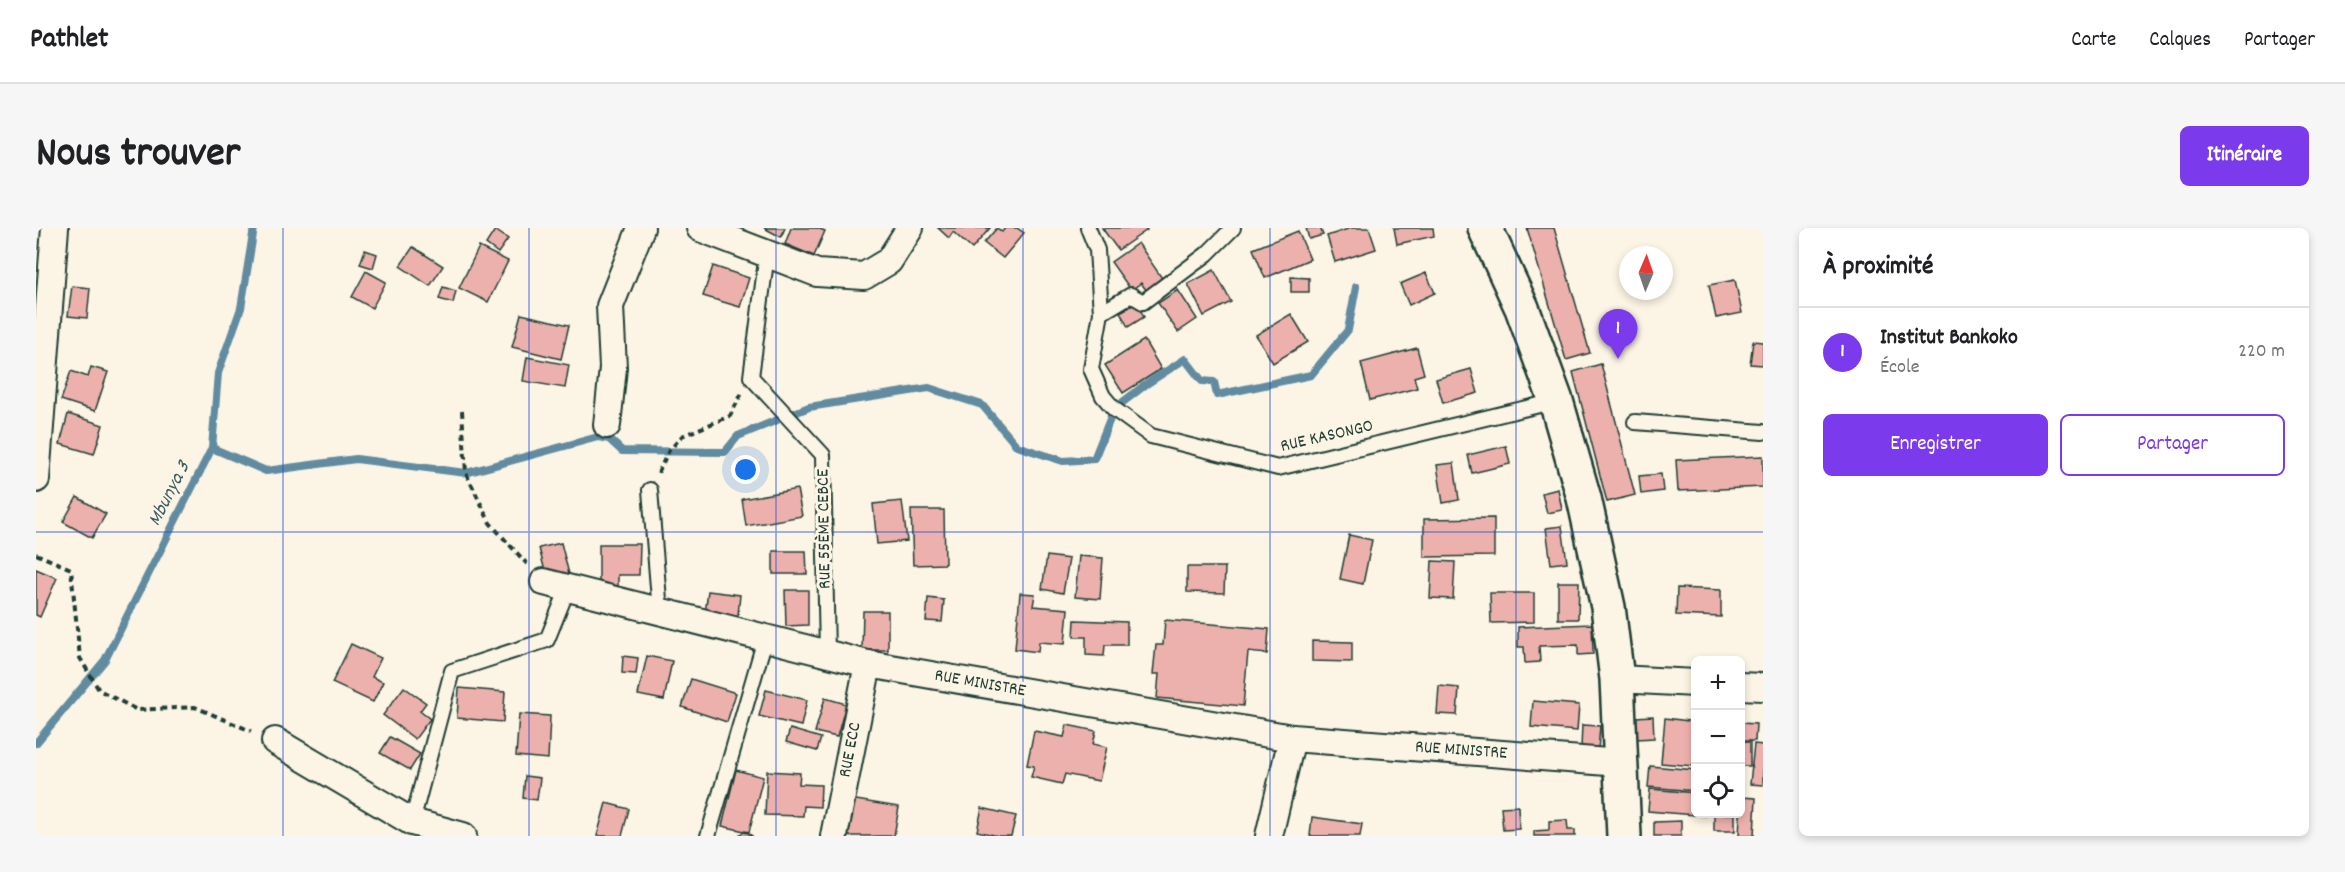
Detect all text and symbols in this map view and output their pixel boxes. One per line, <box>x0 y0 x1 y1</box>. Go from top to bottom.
text: Pathlet <box>30 21 108 61</box>
text: Carte <box>2071 26 2116 56</box>
text: Calques <box>2149 26 2211 56</box>
text: Partager <box>2244 26 2315 56</box>
text: Nous trouver <box>36 126 240 186</box>
button: Itinéraire <box>2180 126 2309 186</box>
north arrow <box>1619 246 1673 300</box>
text: À proximité <box>1823 249 1933 286</box>
pin: 1 <box>1598 310 1638 359</box>
text: Institut Bankoko <box>1880 323 2018 354</box>
text: 1 <box>1840 338 1845 366</box>
text: 220 m <box>2238 338 2285 366</box>
text: École <box>1880 354 1920 382</box>
street label: RUE KASONGO <box>1278 414 1376 460</box>
button: Enregistrer <box>1823 414 2048 476</box>
button: Partager <box>2060 414 2285 476</box>
water label: Mbunya 3 <box>142 455 199 531</box>
your location <box>731 455 760 484</box>
street label: RUE 55ÈME CEBCE <box>811 469 839 589</box>
map controls <box>1691 656 1745 818</box>
button: + <box>1691 656 1745 710</box>
street label: RUE MINISTRE <box>932 664 1028 704</box>
button: − <box>1691 710 1745 764</box>
street label: RUE ECC <box>833 720 869 780</box>
street label: RUE MINISTRE <box>1414 735 1508 767</box>
button: locate <box>1691 764 1745 818</box>

